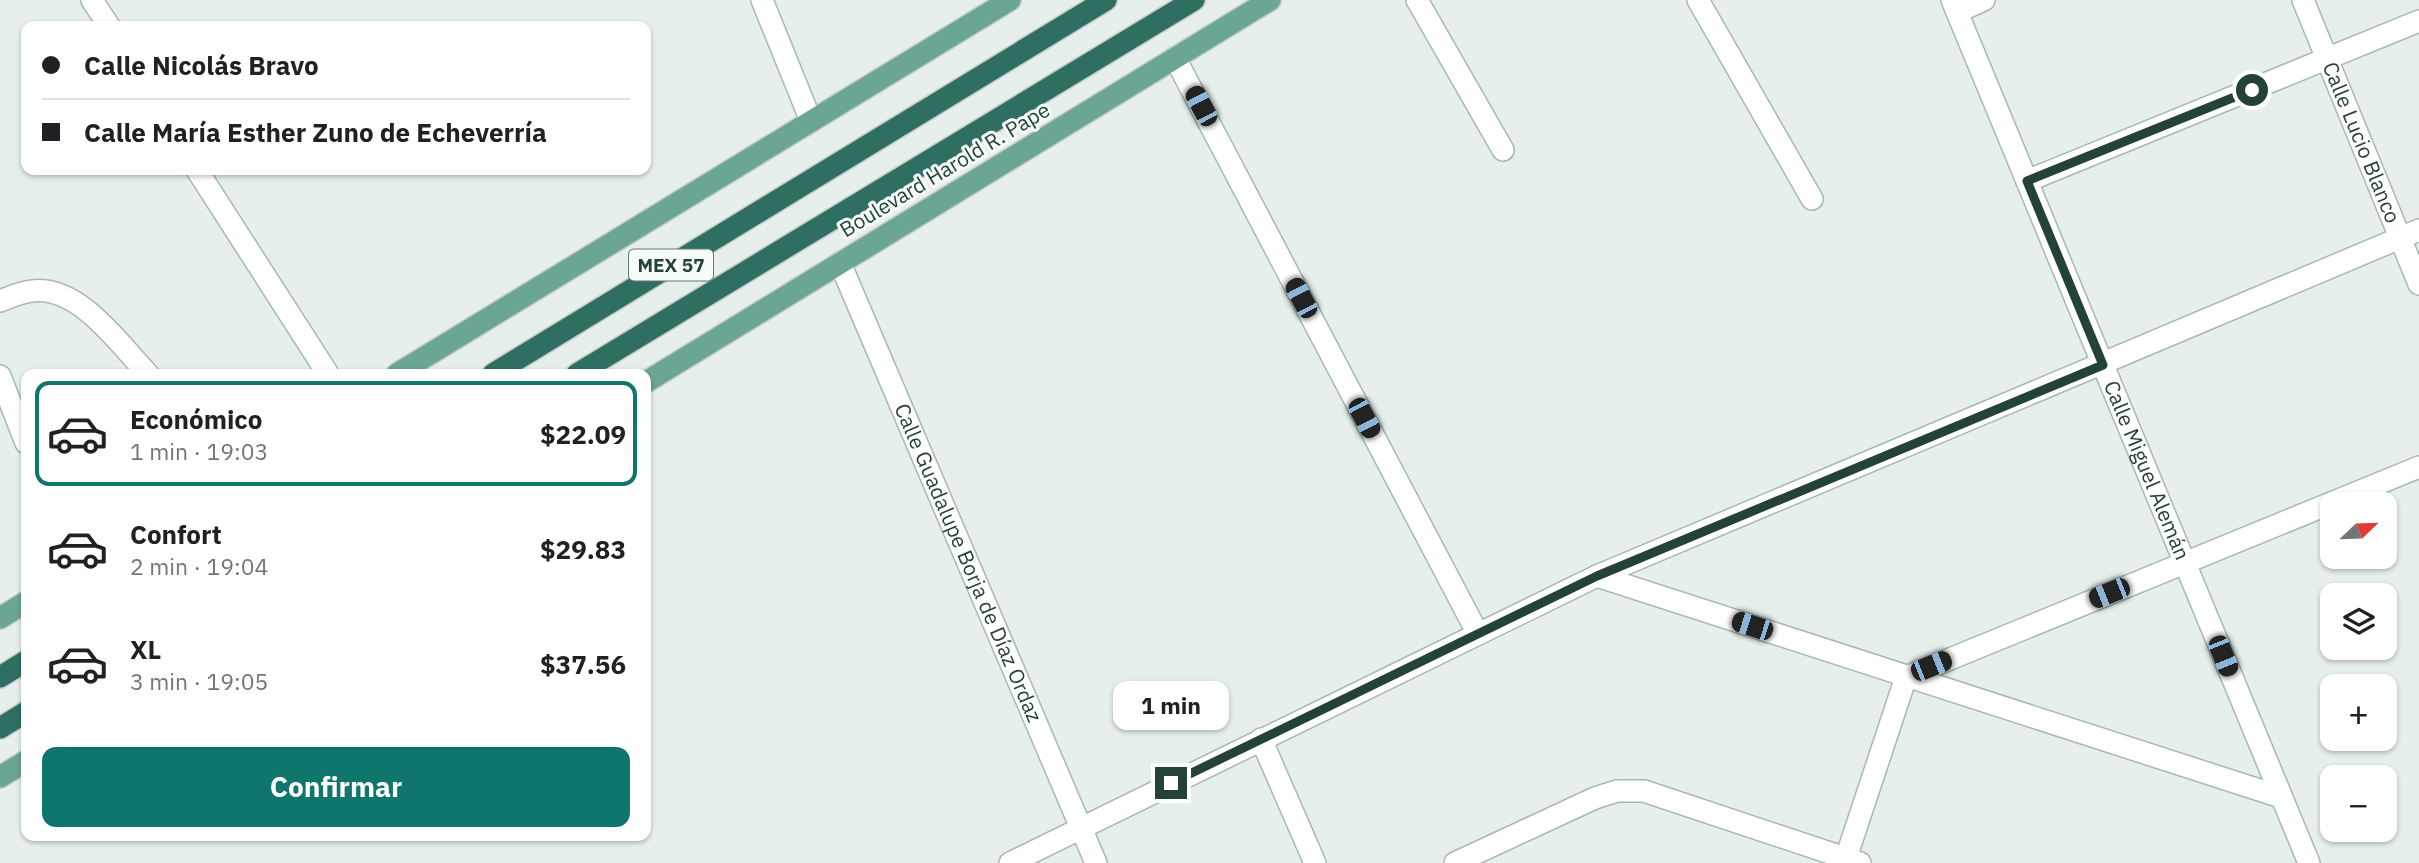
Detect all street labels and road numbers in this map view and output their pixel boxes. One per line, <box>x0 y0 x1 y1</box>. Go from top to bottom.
street label: Calle Lucio Blanco <box>2317 57 2408 227</box>
street label: Boulevard Harold R. Pape <box>834 95 1055 243</box>
road number: MEX 57 <box>629 249 713 280</box>
street label: Calle Miguel Alemán <box>2098 376 2197 564</box>
street label: Calle Guadalupe Borja de Díaz Ordaz <box>889 399 1049 726</box>

